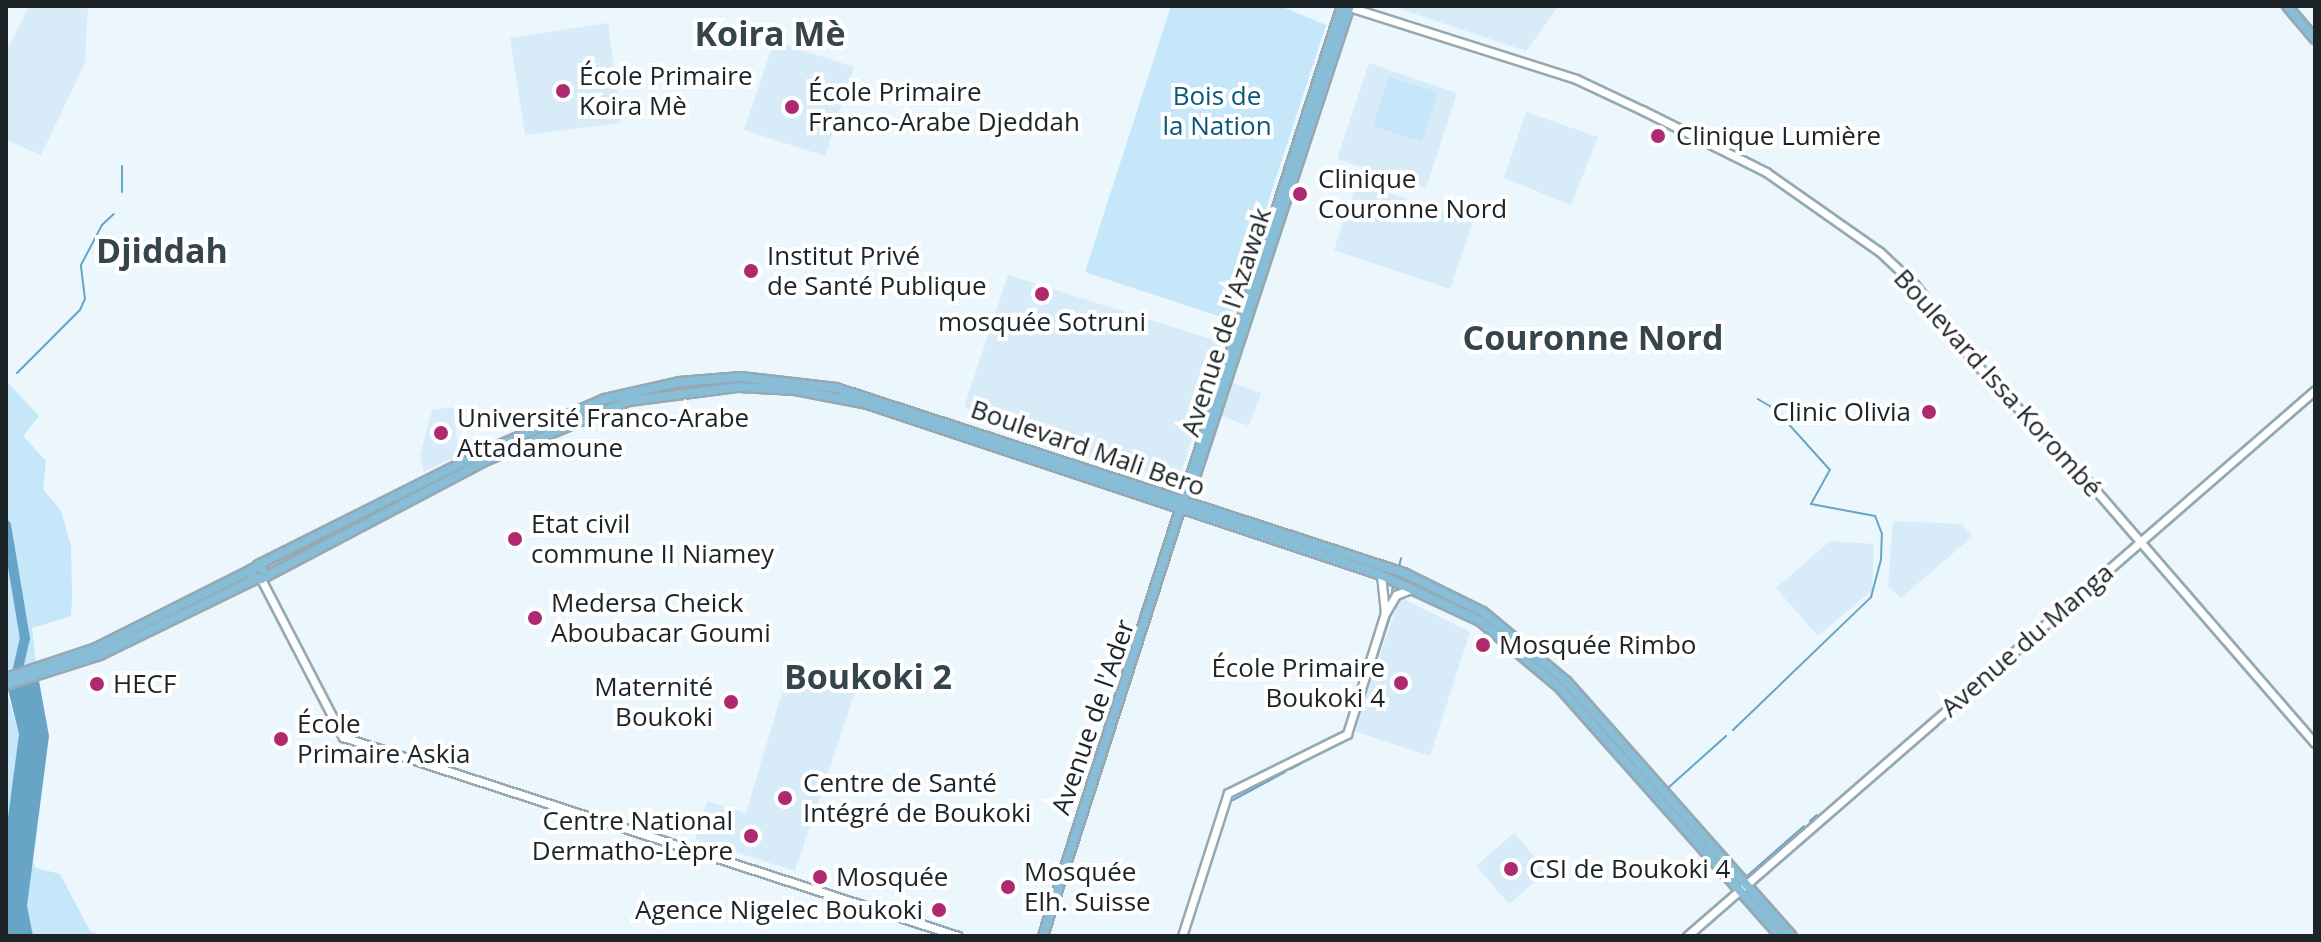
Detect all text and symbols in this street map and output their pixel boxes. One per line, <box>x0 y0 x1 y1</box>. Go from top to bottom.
district label: Koira Mè <box>695 14 845 54</box>
place label: École Primaire Koira Mè <box>579 60 753 122</box>
place label: École Primaire Franco-Arabe Djeddah <box>808 76 1080 138</box>
park label: Bois de la Nation <box>1162 80 1272 142</box>
marker: École Primaire Koira Mè <box>554 82 572 100</box>
marker: École Primaire Franco-Arabe Djeddah <box>783 98 801 116</box>
place label: Clinique Lumière <box>1676 120 1881 152</box>
marker: Clinique Lumière <box>1647 125 1669 147</box>
place label: Clinique Couronne Nord <box>1318 163 1507 224</box>
marker: Clinique Couronne Nord <box>1289 183 1311 205</box>
street label: Avenue de l'Azawak <box>1174 204 1278 440</box>
district label: Djiddah <box>96 231 228 271</box>
place label: Institut Privé de Santé Publique <box>767 240 987 302</box>
marker: Institut Privé de Santé Publique <box>742 262 760 280</box>
street label: Boulevard Issa Korombé <box>1887 263 2109 503</box>
marker: mosquée Sotruni <box>1033 285 1051 303</box>
place label: mosquée Sotruni <box>938 306 1146 338</box>
district label: Couronne Nord <box>1463 318 1723 358</box>
street label: Boulevard Mali Bero <box>967 393 1209 503</box>
place label: Clinic Olivia <box>1772 396 1911 428</box>
marker: Clinic Olivia <box>1918 401 1940 423</box>
place label: Université Franco-Arabe Attadamoune <box>457 402 749 464</box>
marker: Université Franco-Arabe Attadamoune <box>432 424 450 442</box>
place label: Etat civil commune II Niamey <box>531 508 774 570</box>
marker: Etat civil commune II Niamey <box>506 530 524 548</box>
street label: Avenue du Manga <box>1934 557 2120 723</box>
place label: Medersa Cheick Aboubacar Goumi <box>551 587 771 648</box>
marker: Medersa Cheick Aboubacar Goumi <box>526 609 544 627</box>
street label: Avenue de l'Ader <box>1045 615 1141 819</box>
place label: Mosquée Rimbo <box>1499 629 1696 661</box>
marker: Mosquée Rimbo <box>1474 636 1492 654</box>
place label: École Primaire Boukoki 4 <box>1211 652 1385 714</box>
district label: Boukoki 2 <box>784 657 952 697</box>
place label: HECF <box>113 668 176 700</box>
place label: Maternité Boukoki <box>594 671 713 732</box>
marker: École Primaire Boukoki 4 <box>1392 674 1410 692</box>
marker: HECF <box>88 675 106 693</box>
marker: Maternité Boukoki <box>720 691 742 713</box>
place label: École Primaire Askia <box>297 708 470 770</box>
marker: École Primaire Askia <box>272 730 290 748</box>
place label: Centre de Santé Intégré de Boukoki <box>803 767 1031 828</box>
marker: Centre de Santé Intégré de Boukoki <box>774 787 796 809</box>
place label: Centre National Dermatho-Lèpre <box>532 805 733 866</box>
marker: Centre National Dermatho-Lèpre <box>740 825 762 847</box>
place label: CSI de Boukoki 4 <box>1529 853 1730 885</box>
place label: Mosquée Elh. Suisse <box>1024 856 1151 918</box>
marker: CSI de Boukoki 4 <box>1500 858 1522 880</box>
place label: Mosquée <box>836 861 948 893</box>
marker: Mosquée <box>811 868 829 886</box>
marker: Mosquée Elh. Suisse <box>999 878 1017 896</box>
place label: Agence Nigelec Boukoki <box>635 894 923 926</box>
marker: Agence Nigelec Boukoki <box>930 901 948 919</box>

